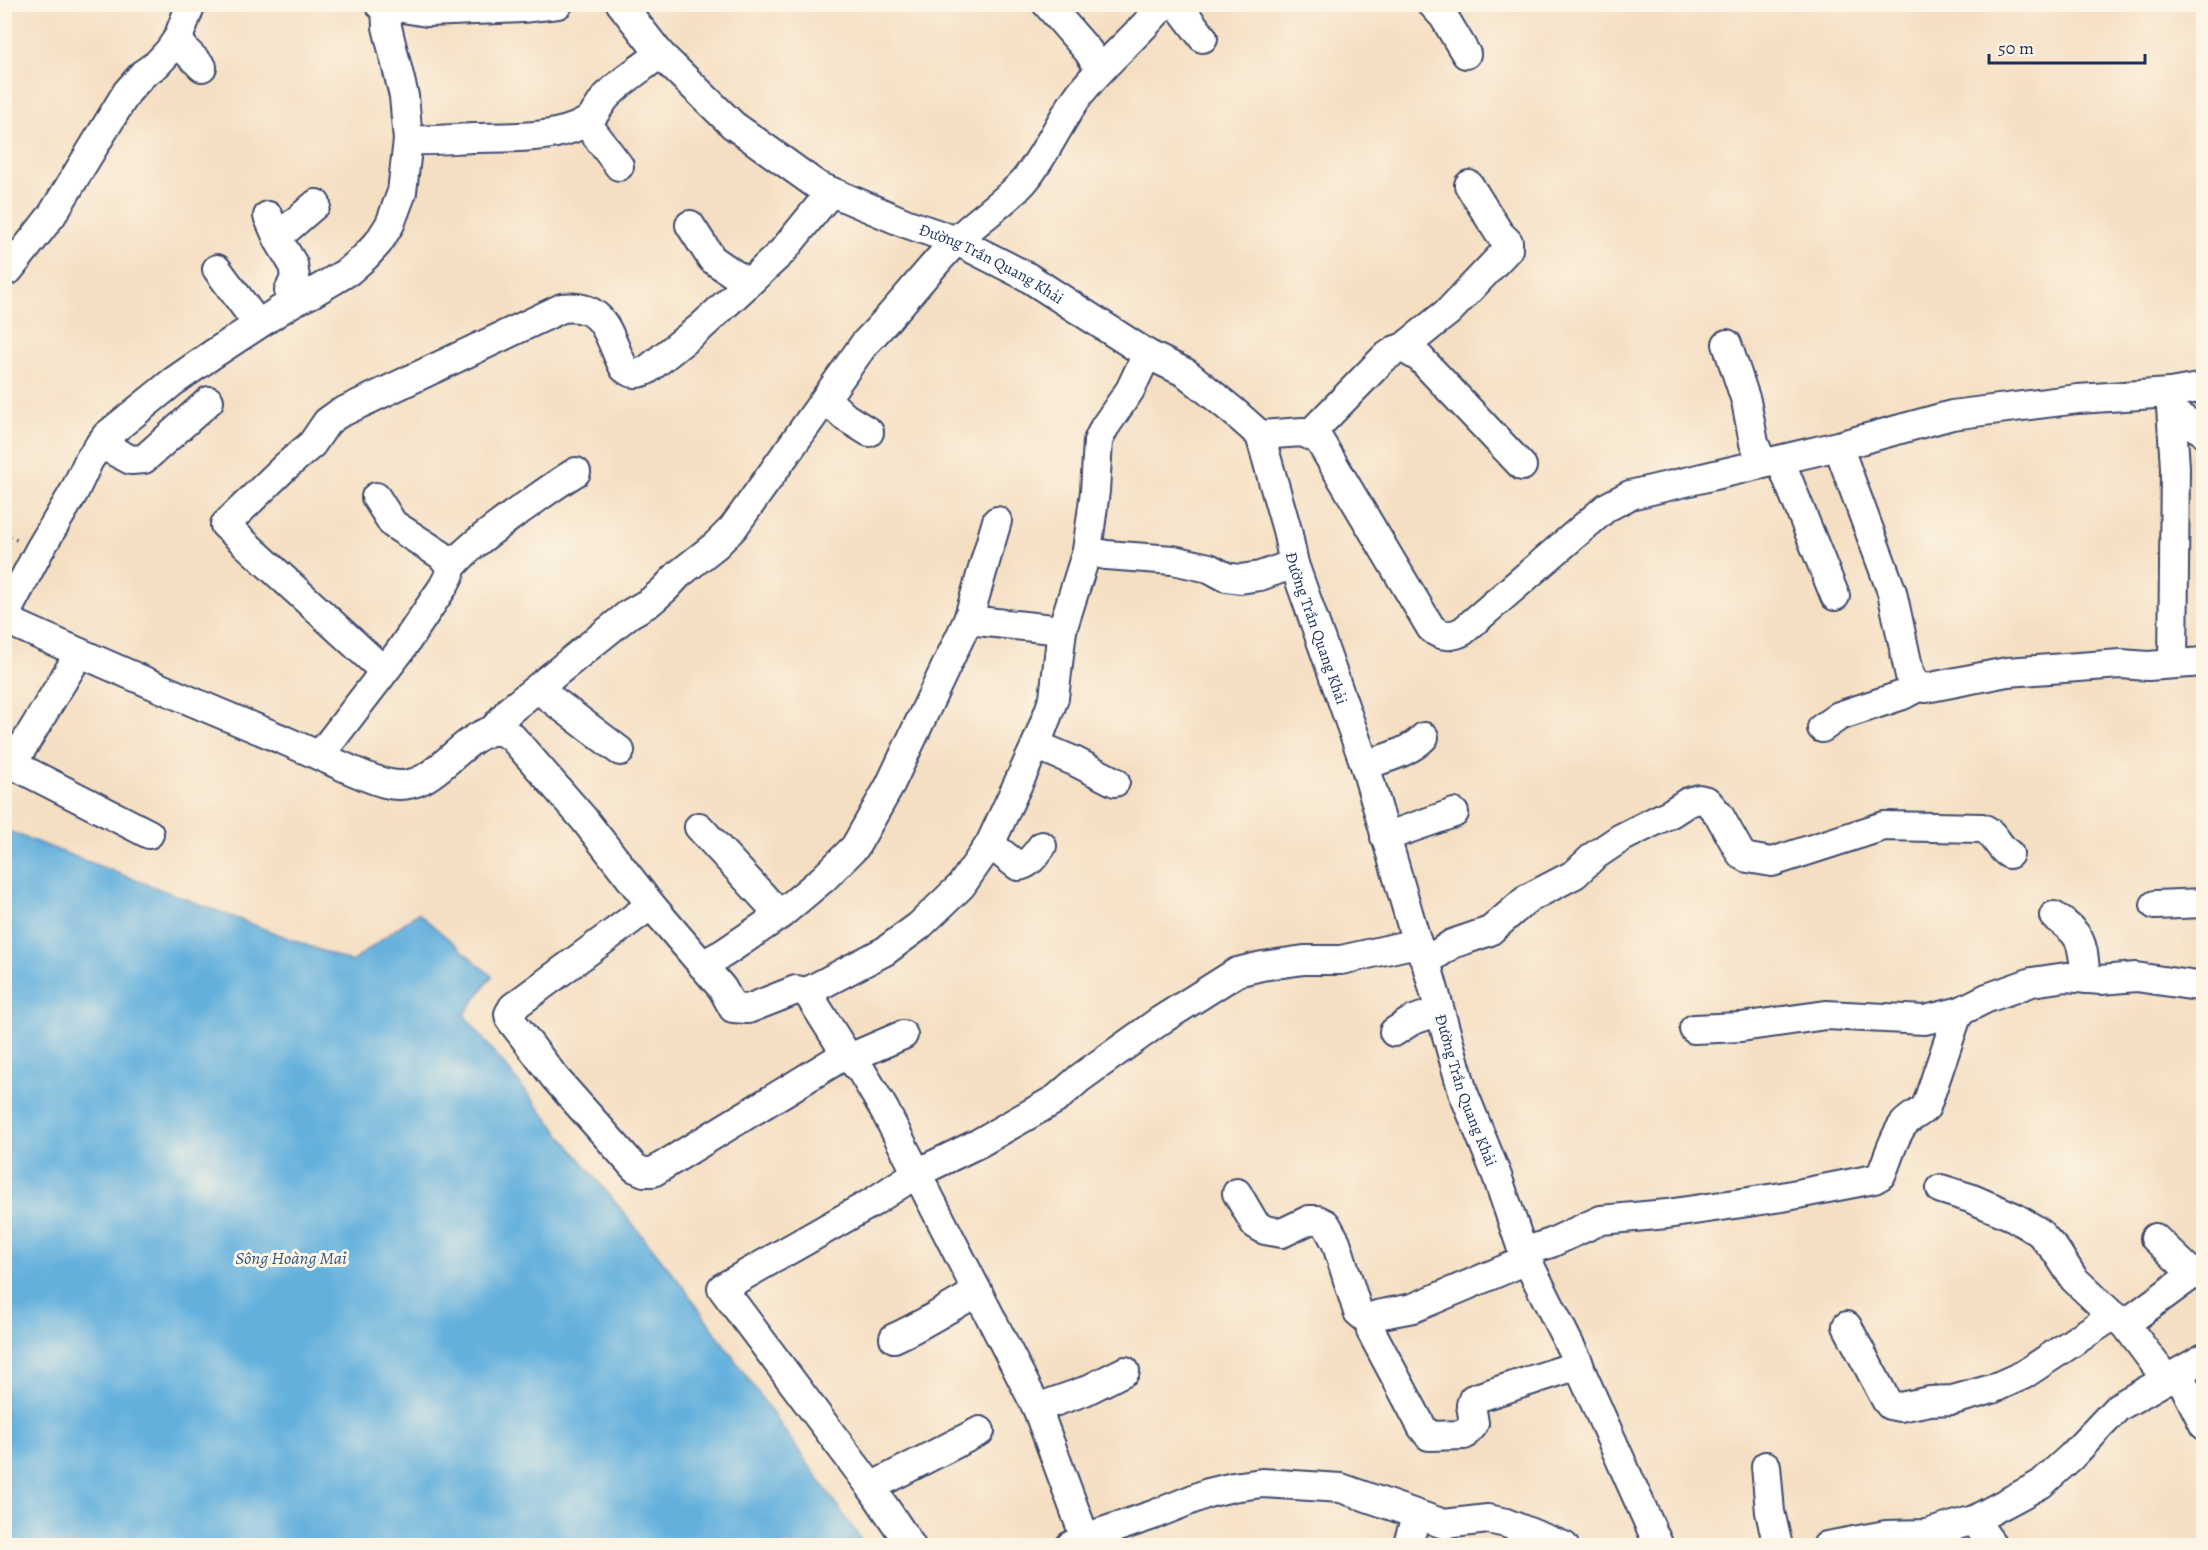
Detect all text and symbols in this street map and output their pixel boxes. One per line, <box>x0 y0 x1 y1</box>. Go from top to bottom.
scale bar <box>1989 27 2145 65</box>
text: 50 m <box>1998 36 2034 60</box>
street label: Đường Trần Quang Khải <box>916 219 1068 310</box>
street label: Đường Trần Quang Khải <box>1280 550 1353 707</box>
street label: Đường Trần Quang Khải <box>1429 1011 1502 1170</box>
water label: Sông Hoàng Mai <box>235 1246 347 1270</box>

